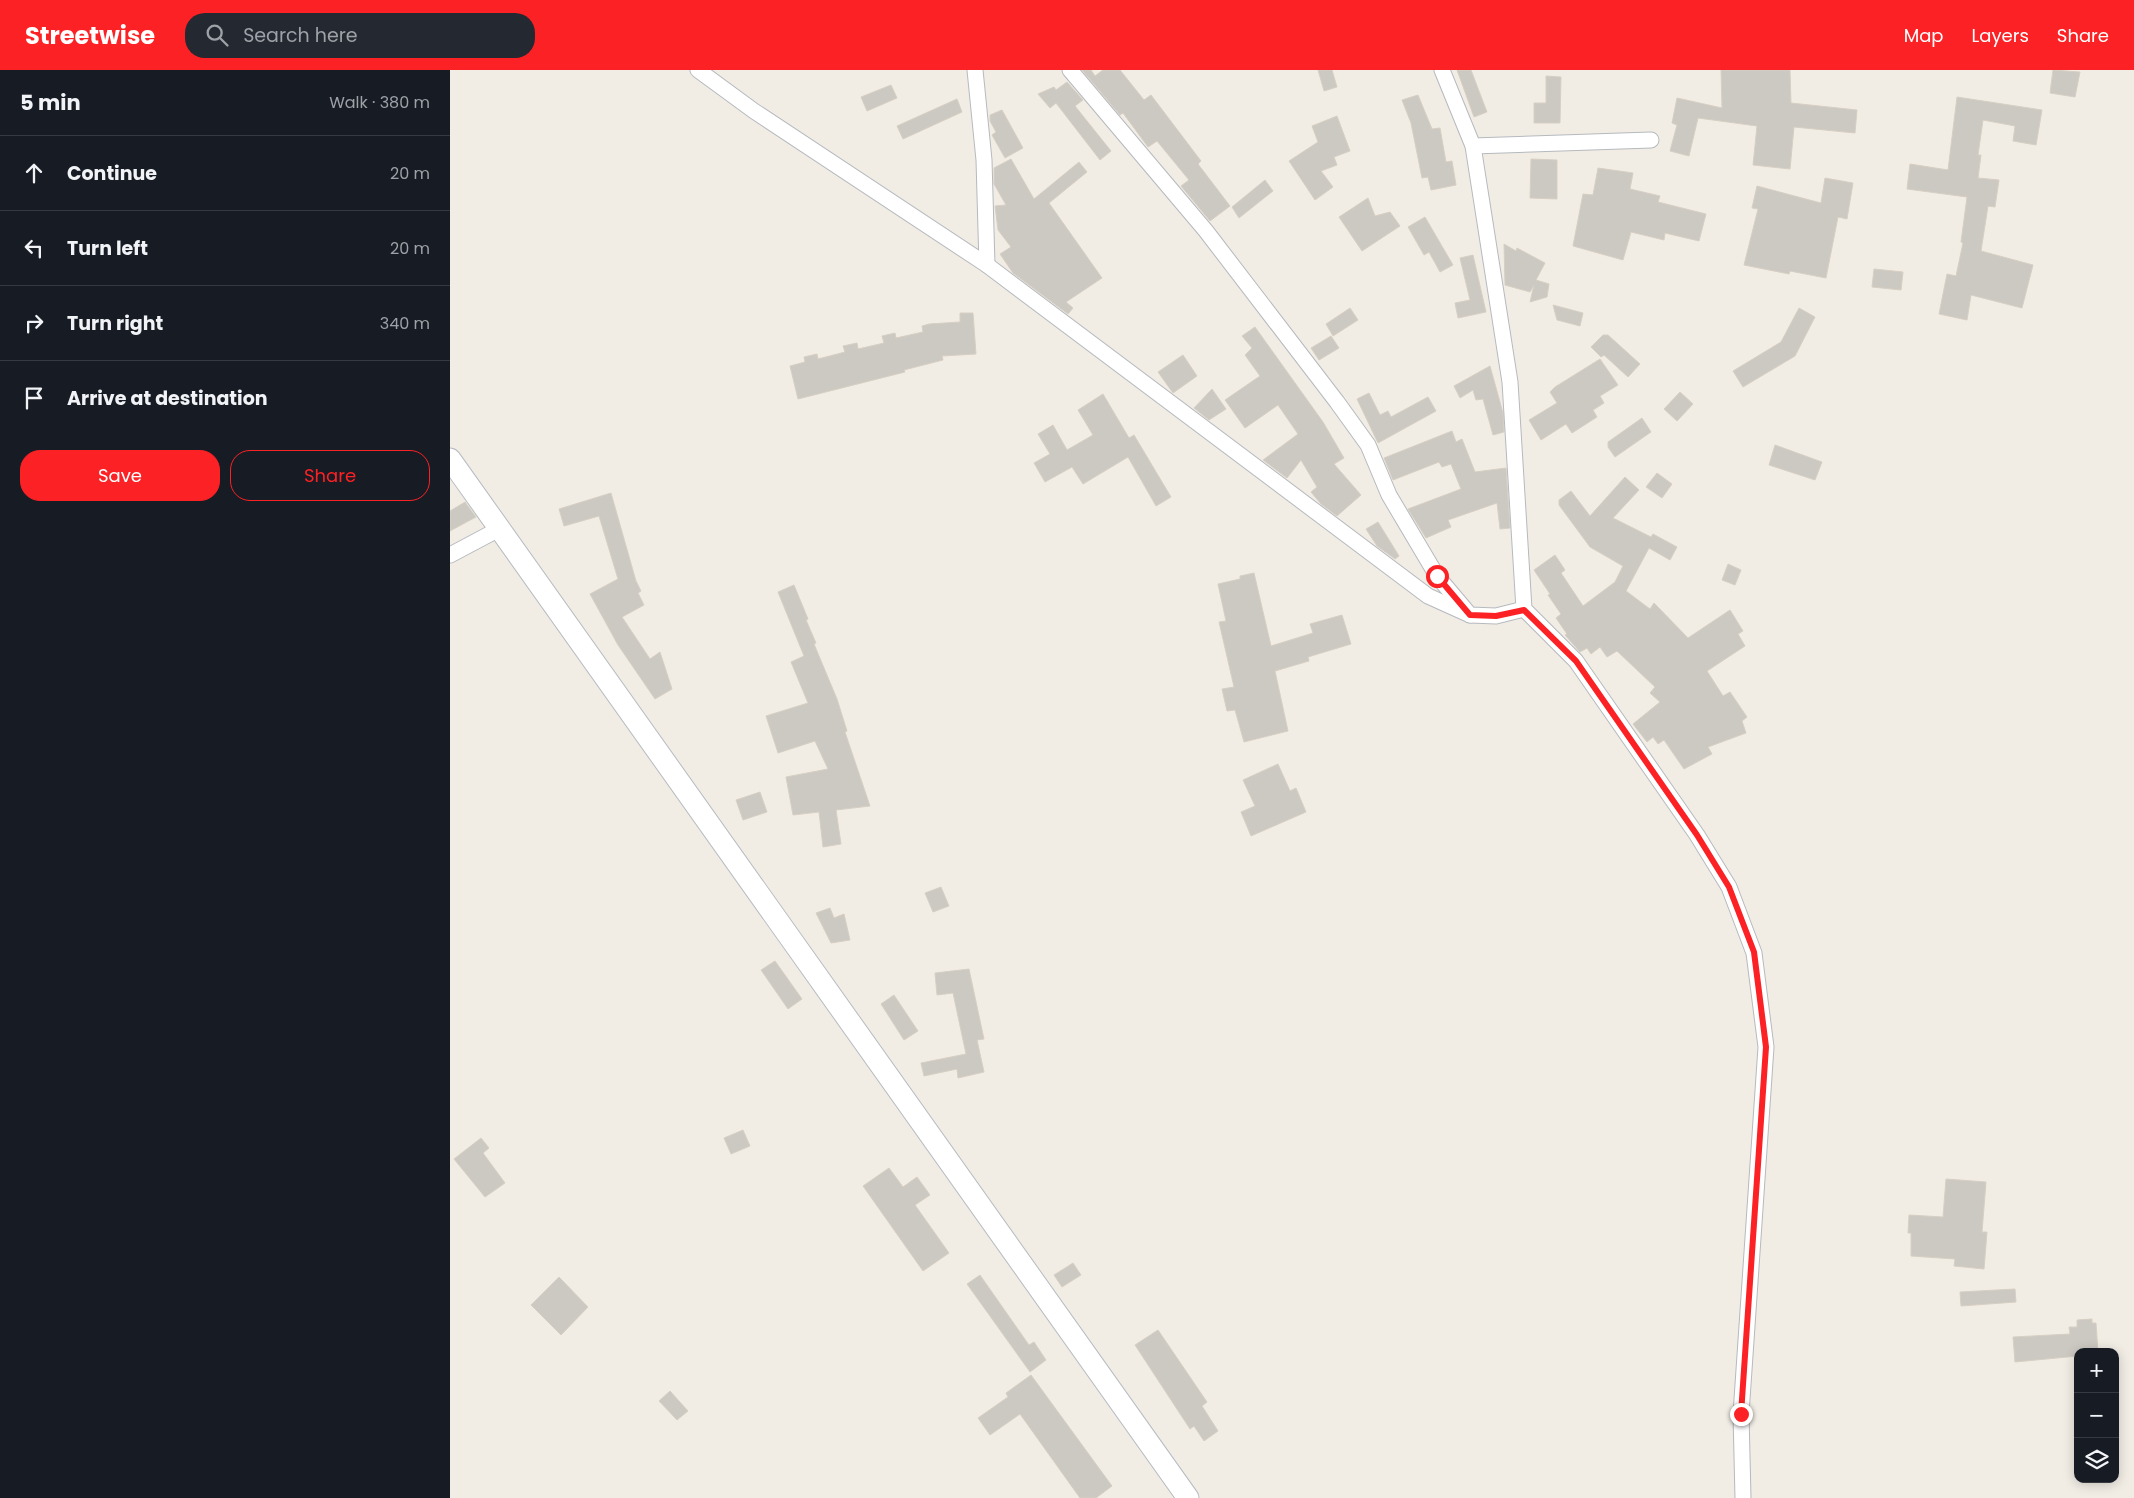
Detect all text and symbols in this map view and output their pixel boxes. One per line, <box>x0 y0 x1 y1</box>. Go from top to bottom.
search box <box>185 13 535 58</box>
text: Streetwise <box>25 19 155 52</box>
icon: search <box>203 21 231 49</box>
text: Search here <box>243 22 358 49</box>
text: Map <box>1904 23 1944 48</box>
text: Layers <box>1972 23 2029 48</box>
text: Share <box>2057 23 2109 48</box>
text: 5 min <box>20 88 81 117</box>
text: Walk · 380 m <box>329 91 430 114</box>
icon: ahead <box>20 159 48 187</box>
text: Continue <box>67 160 157 187</box>
text: 20 m <box>390 162 430 185</box>
icon: left <box>20 234 48 262</box>
text: Turn left <box>67 235 148 262</box>
text: 20 m <box>390 237 430 260</box>
icon: right <box>20 309 48 337</box>
text: Turn right <box>67 310 163 337</box>
text: 340 m <box>380 312 430 335</box>
icon: arrive <box>20 384 48 412</box>
text: Arrive at destination <box>67 385 268 412</box>
button: Save <box>20 450 220 501</box>
button: Share <box>230 450 430 501</box>
route start <box>1426 565 1449 588</box>
map controls <box>2074 1348 2119 1483</box>
button: + <box>2074 1348 2119 1393</box>
button: − <box>2074 1393 2119 1438</box>
route end <box>1730 1403 1753 1426</box>
button: layers <box>2074 1438 2119 1483</box>

